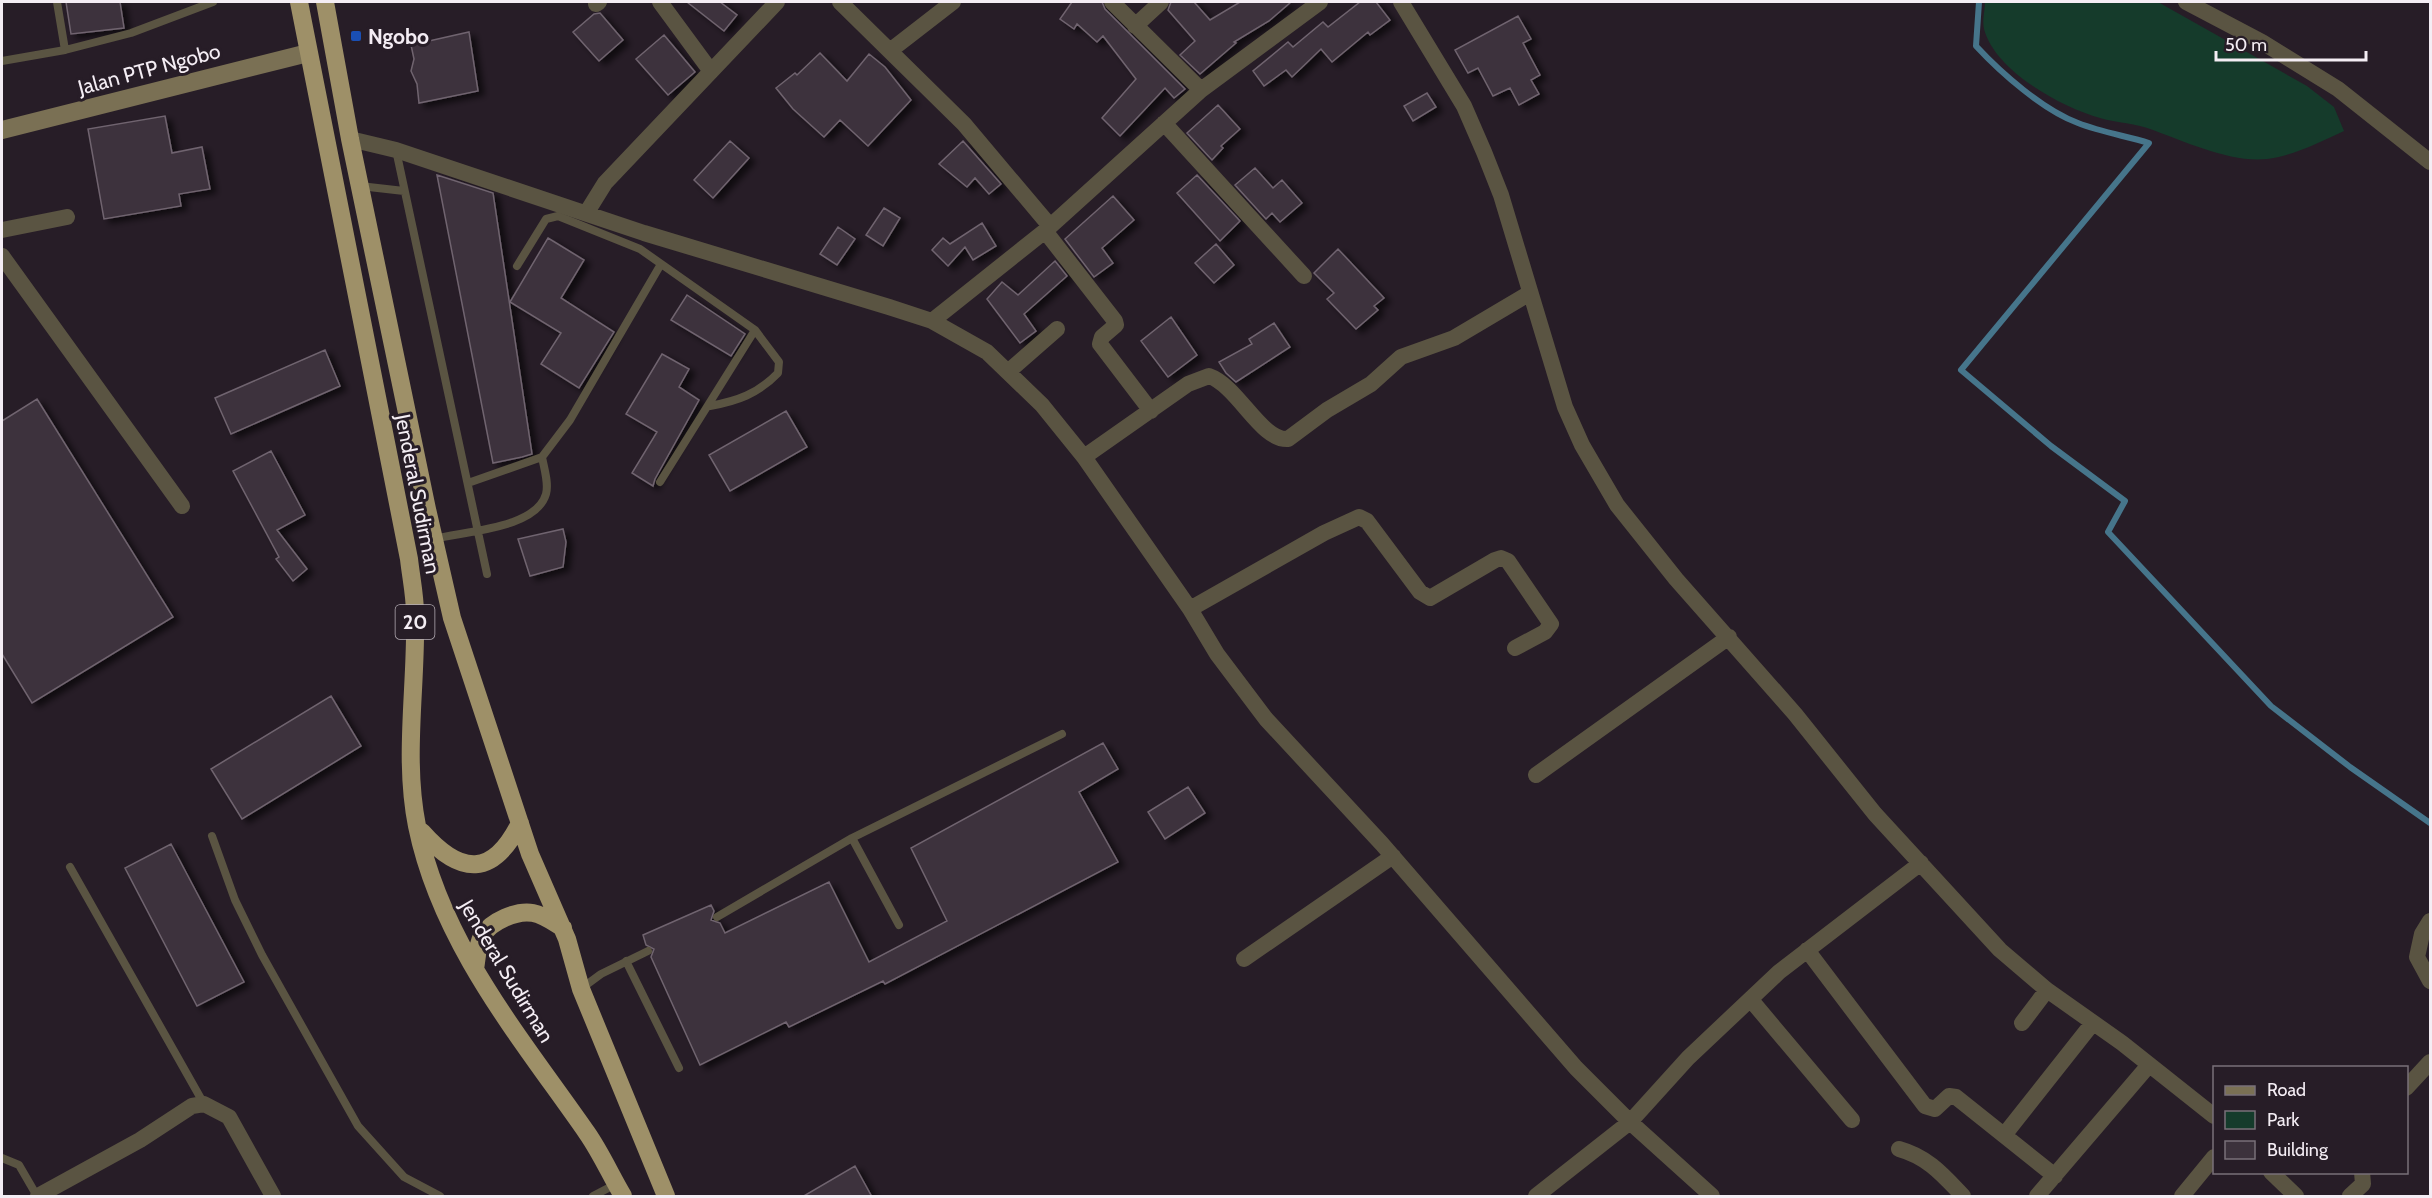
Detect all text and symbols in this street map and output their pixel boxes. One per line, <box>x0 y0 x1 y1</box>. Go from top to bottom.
place label: Ngobo <box>368 24 429 49</box>
scale bar <box>2216 24 2366 62</box>
marker: Ngobo <box>349 29 363 43</box>
text: 50 m <box>2225 34 2267 56</box>
street label: Jalan PTP Ngobo <box>74 38 223 100</box>
street label: Jenderal Sudirman <box>390 411 446 576</box>
road number: 20 <box>396 605 434 639</box>
street label: Jenderal Sudirman <box>454 894 560 1047</box>
legend <box>2213 1066 2408 1174</box>
text: Road <box>2267 1079 2306 1101</box>
text: Park <box>2267 1109 2300 1131</box>
text: Building <box>2267 1139 2329 1161</box>

